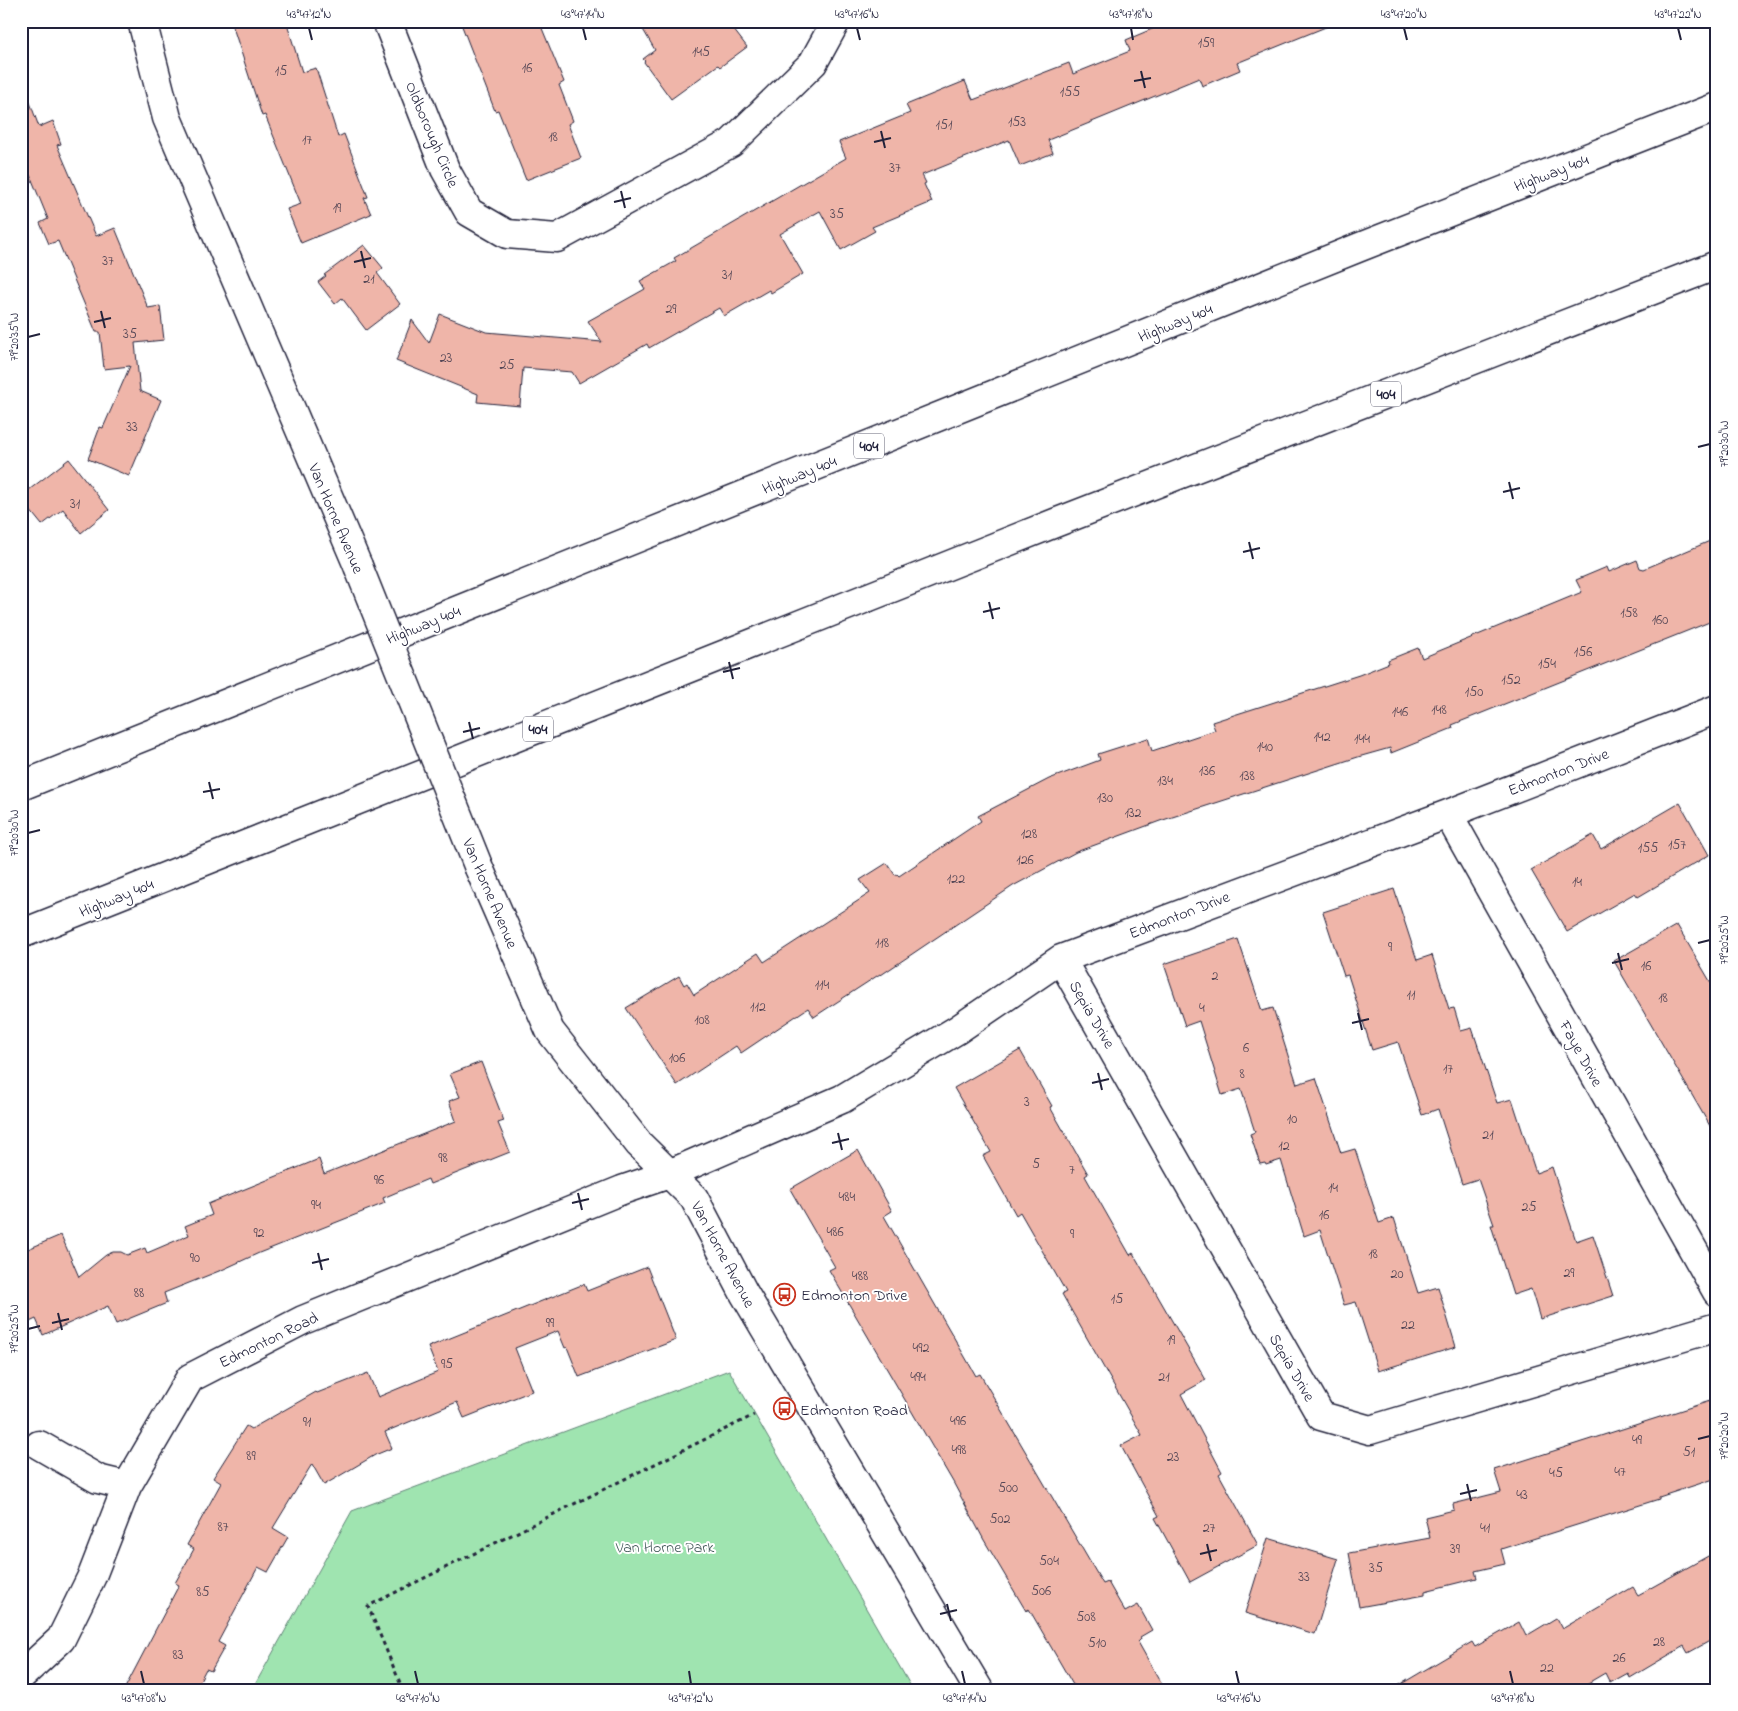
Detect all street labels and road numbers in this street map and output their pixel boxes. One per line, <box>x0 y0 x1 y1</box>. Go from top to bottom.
street label: Oldborough Circle <box>398 78 465 192</box>
street label: Highway 404 <box>1511 148 1593 199</box>
street label: Highway 404 <box>1135 298 1217 350</box>
road number: 404 <box>1371 382 1401 406</box>
road number: 404 <box>854 434 884 458</box>
street label: Highway 404 <box>759 450 841 502</box>
street label: Van Horne Avenue <box>301 459 369 578</box>
street label: Highway 404 <box>383 600 465 652</box>
road number: 404 <box>523 716 553 742</box>
street label: Edmonton Drive <box>1505 742 1613 803</box>
street label: Van Horne Avenue <box>455 834 523 953</box>
street label: Highway 404 <box>76 873 158 925</box>
street label: Edmonton Drive <box>1126 885 1234 946</box>
street label: Sepia Drive <box>1062 976 1121 1054</box>
street label: Faye Drive <box>1552 1016 1609 1092</box>
street label: Van Horne Avenue <box>684 1197 761 1313</box>
street label: Edmonton Road <box>215 1306 323 1375</box>
street label: Sepia Drive <box>1262 1329 1321 1407</box>

